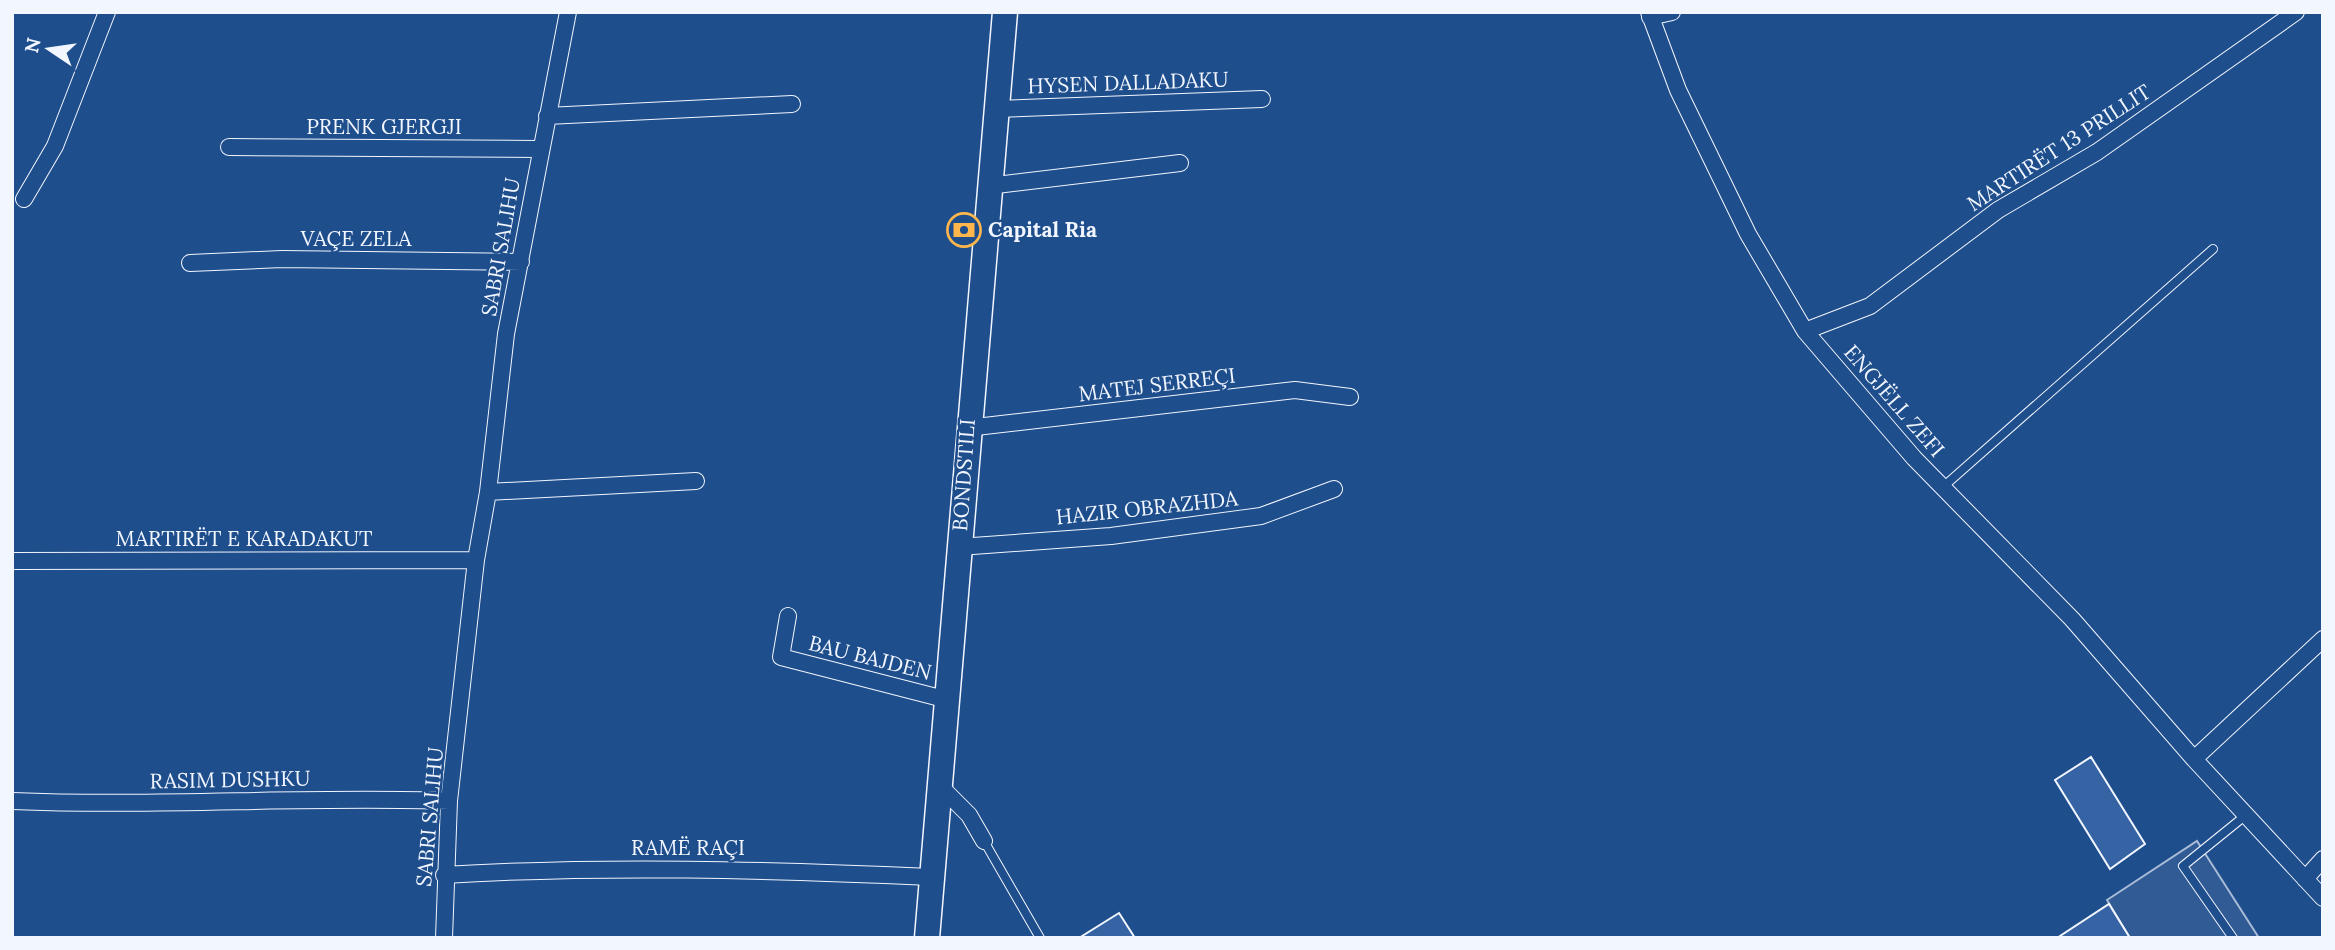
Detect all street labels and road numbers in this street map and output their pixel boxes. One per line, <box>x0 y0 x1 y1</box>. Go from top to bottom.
street label: HYSEN DALLADAKU <box>1027 65 1229 99</box>
street label: MARTIRËT 13 PRILLIT <box>1962 78 2156 217</box>
street label: PRENK GJERGJI <box>306 113 462 140</box>
street label: SABRI SALIHU <box>475 175 526 318</box>
street label: VAÇE ZELA <box>300 225 412 252</box>
street label: ENGJËLL ZEFI <box>1838 339 1951 462</box>
street label: MATEJ SERREÇI <box>1077 361 1237 408</box>
street label: BONDSTILI <box>946 418 981 532</box>
street label: HAZIR OBRAZHDA <box>1055 484 1240 530</box>
street label: MARTIRËT E KARADAKUT <box>116 525 372 552</box>
street label: BAU BAJDEN <box>806 629 934 686</box>
street label: SABRI SALIHU <box>410 746 449 888</box>
street label: RASIM DUSHKU <box>149 765 311 794</box>
street label: RAMË RAÇI <box>631 834 745 861</box>

